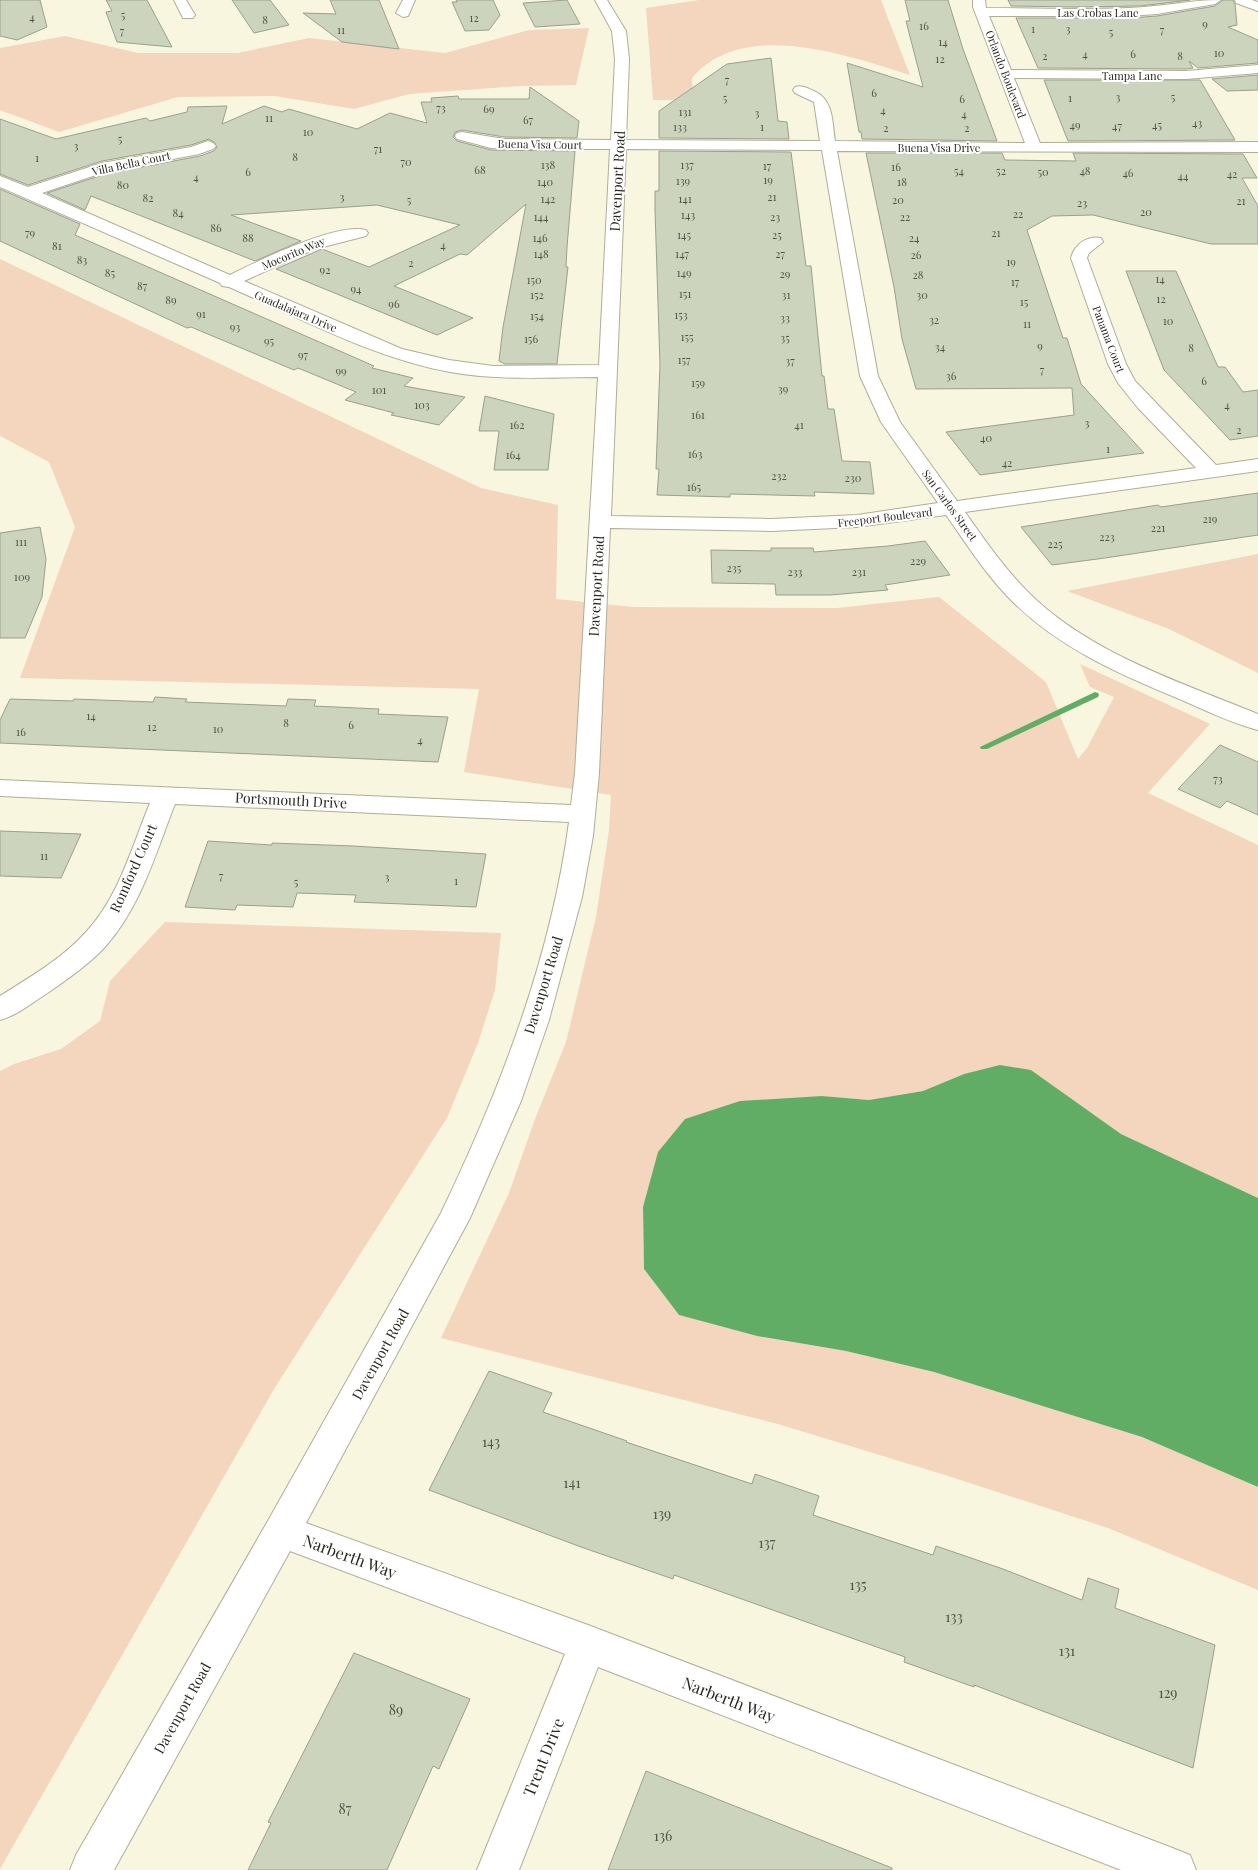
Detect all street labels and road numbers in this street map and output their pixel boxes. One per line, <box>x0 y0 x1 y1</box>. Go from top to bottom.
street label: Las Crobas Lane <box>1057 5 1139 20</box>
street label: Orlando Boulevard <box>982 28 1030 121</box>
street label: Tampa Lane <box>1102 68 1163 83</box>
street label: Davenport Road <box>605 130 629 232</box>
street label: Buena Visa Court <box>498 136 583 152</box>
street label: Buena Visa Drive <box>898 140 981 155</box>
street label: Villa Bella Court <box>89 147 172 179</box>
street label: Mocorito Way <box>259 233 327 273</box>
street label: Guadalajara Drive <box>252 287 340 335</box>
street label: Panama Court <box>1089 303 1129 375</box>
street label: San Carlos Street <box>919 466 981 544</box>
street label: Freeport Boulevard <box>837 504 934 530</box>
street label: Davenport Road <box>584 535 608 637</box>
street label: Portsmouth Drive <box>234 788 348 812</box>
street label: Romford Court <box>105 820 162 915</box>
street label: Davenport Road <box>519 934 567 1036</box>
street label: Davenport Road <box>347 1305 413 1403</box>
street label: Narberth Way <box>300 1529 400 1583</box>
street label: Davenport Road <box>149 1659 215 1757</box>
street label: Narberth Way <box>679 1672 779 1726</box>
street label: Trent Drive <box>518 1715 568 1799</box>

